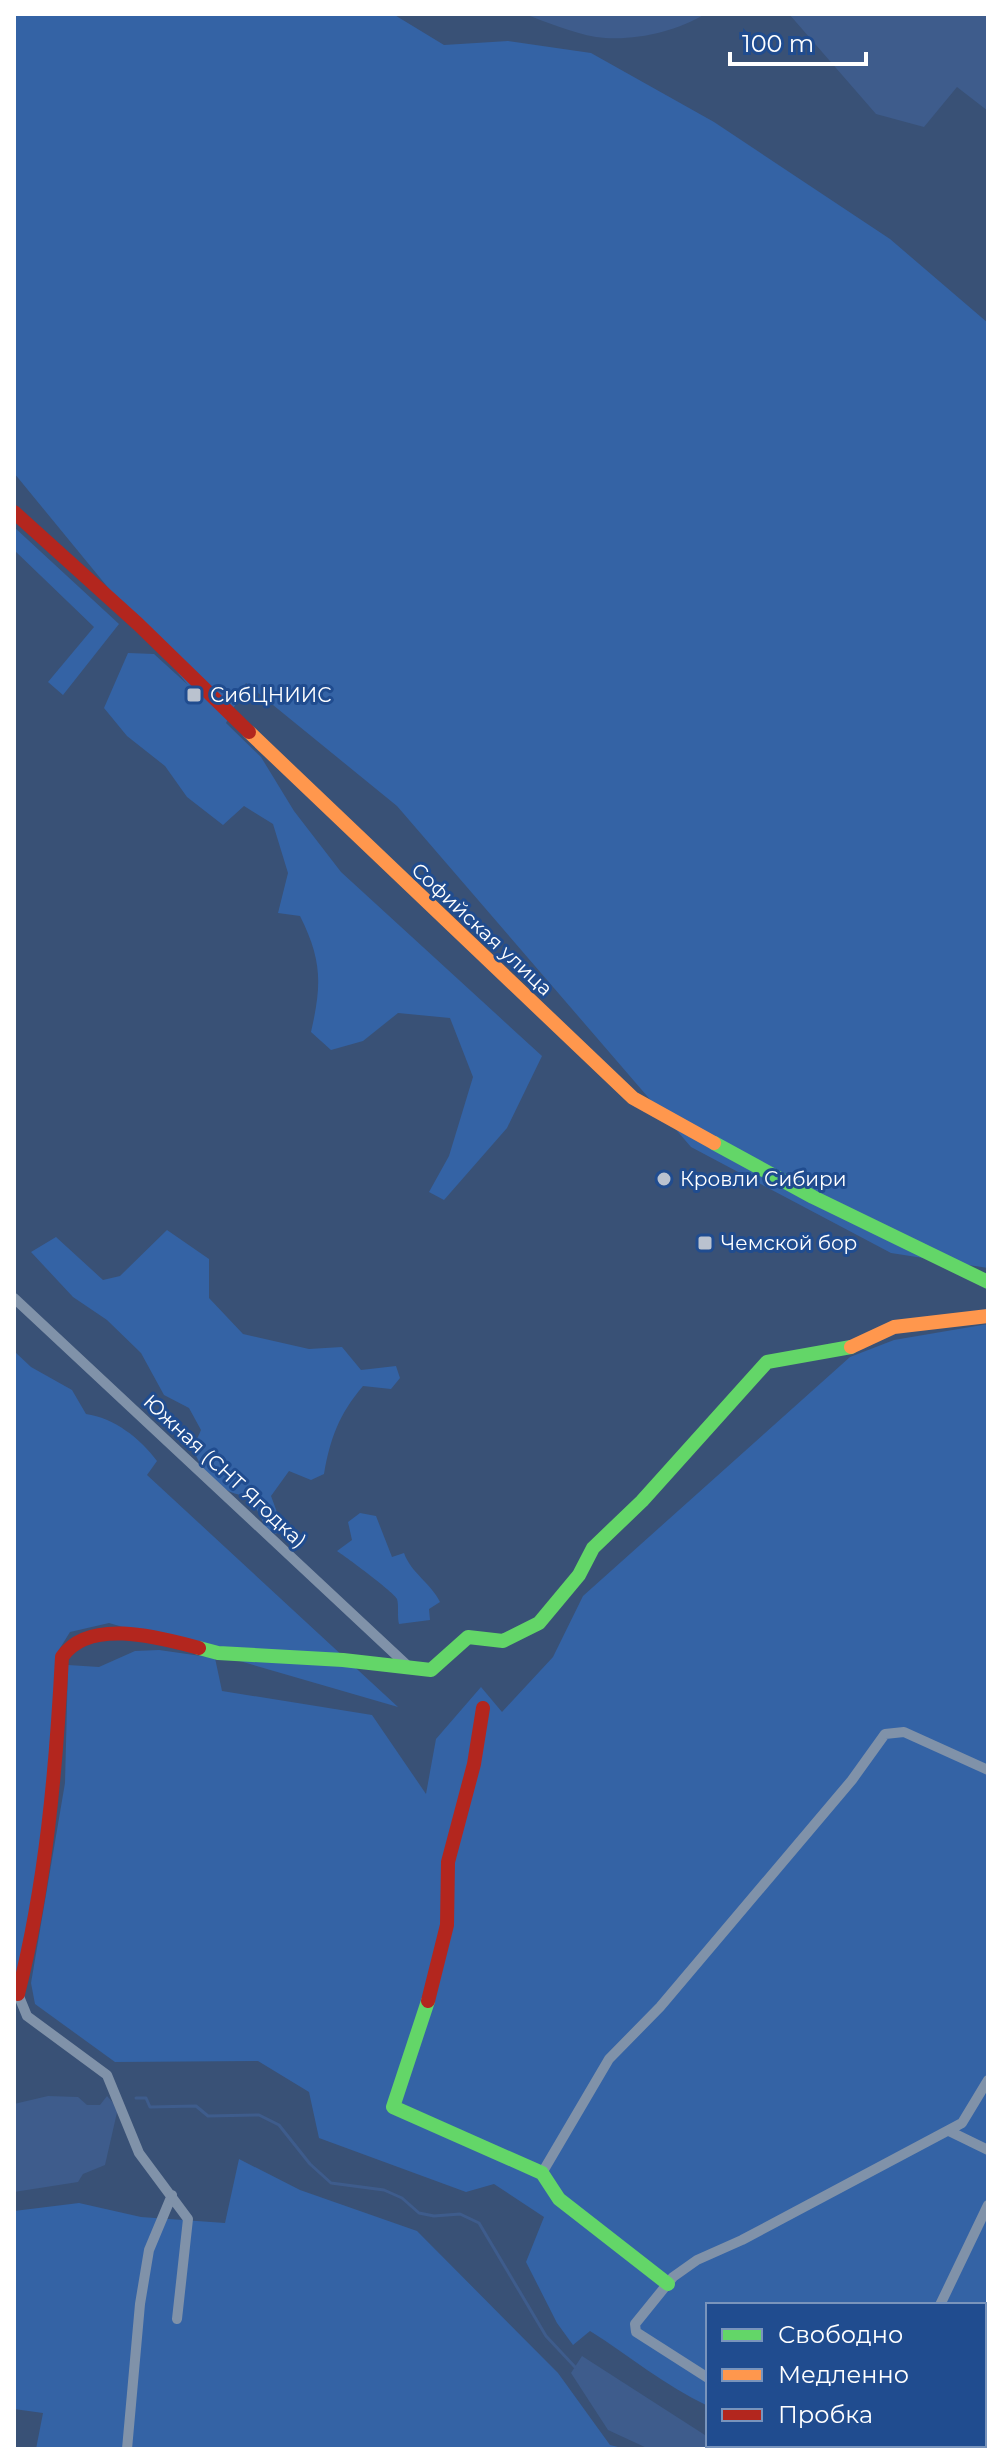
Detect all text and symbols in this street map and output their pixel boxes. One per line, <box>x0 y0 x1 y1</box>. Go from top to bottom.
scale bar <box>730 16 866 66</box>
text: 100 m <box>742 29 814 58</box>
place label: СибЦНИИС <box>210 683 332 707</box>
marker: СибЦНИИС <box>185 686 203 704</box>
street label: Софийская улица <box>407 857 557 1001</box>
place label: Кровли Сибири <box>680 1167 847 1191</box>
marker: Кровли Сибири <box>655 1170 673 1188</box>
place label: Чемской бор <box>721 1231 857 1255</box>
marker: Чемской бор <box>696 1234 714 1252</box>
street label: Южная (СНТ Ягодка) <box>139 1389 311 1553</box>
legend <box>706 2303 986 2447</box>
text: Свободно <box>778 2320 903 2349</box>
text: Медленно <box>778 2360 909 2389</box>
text: Пробка <box>778 2400 873 2429</box>

